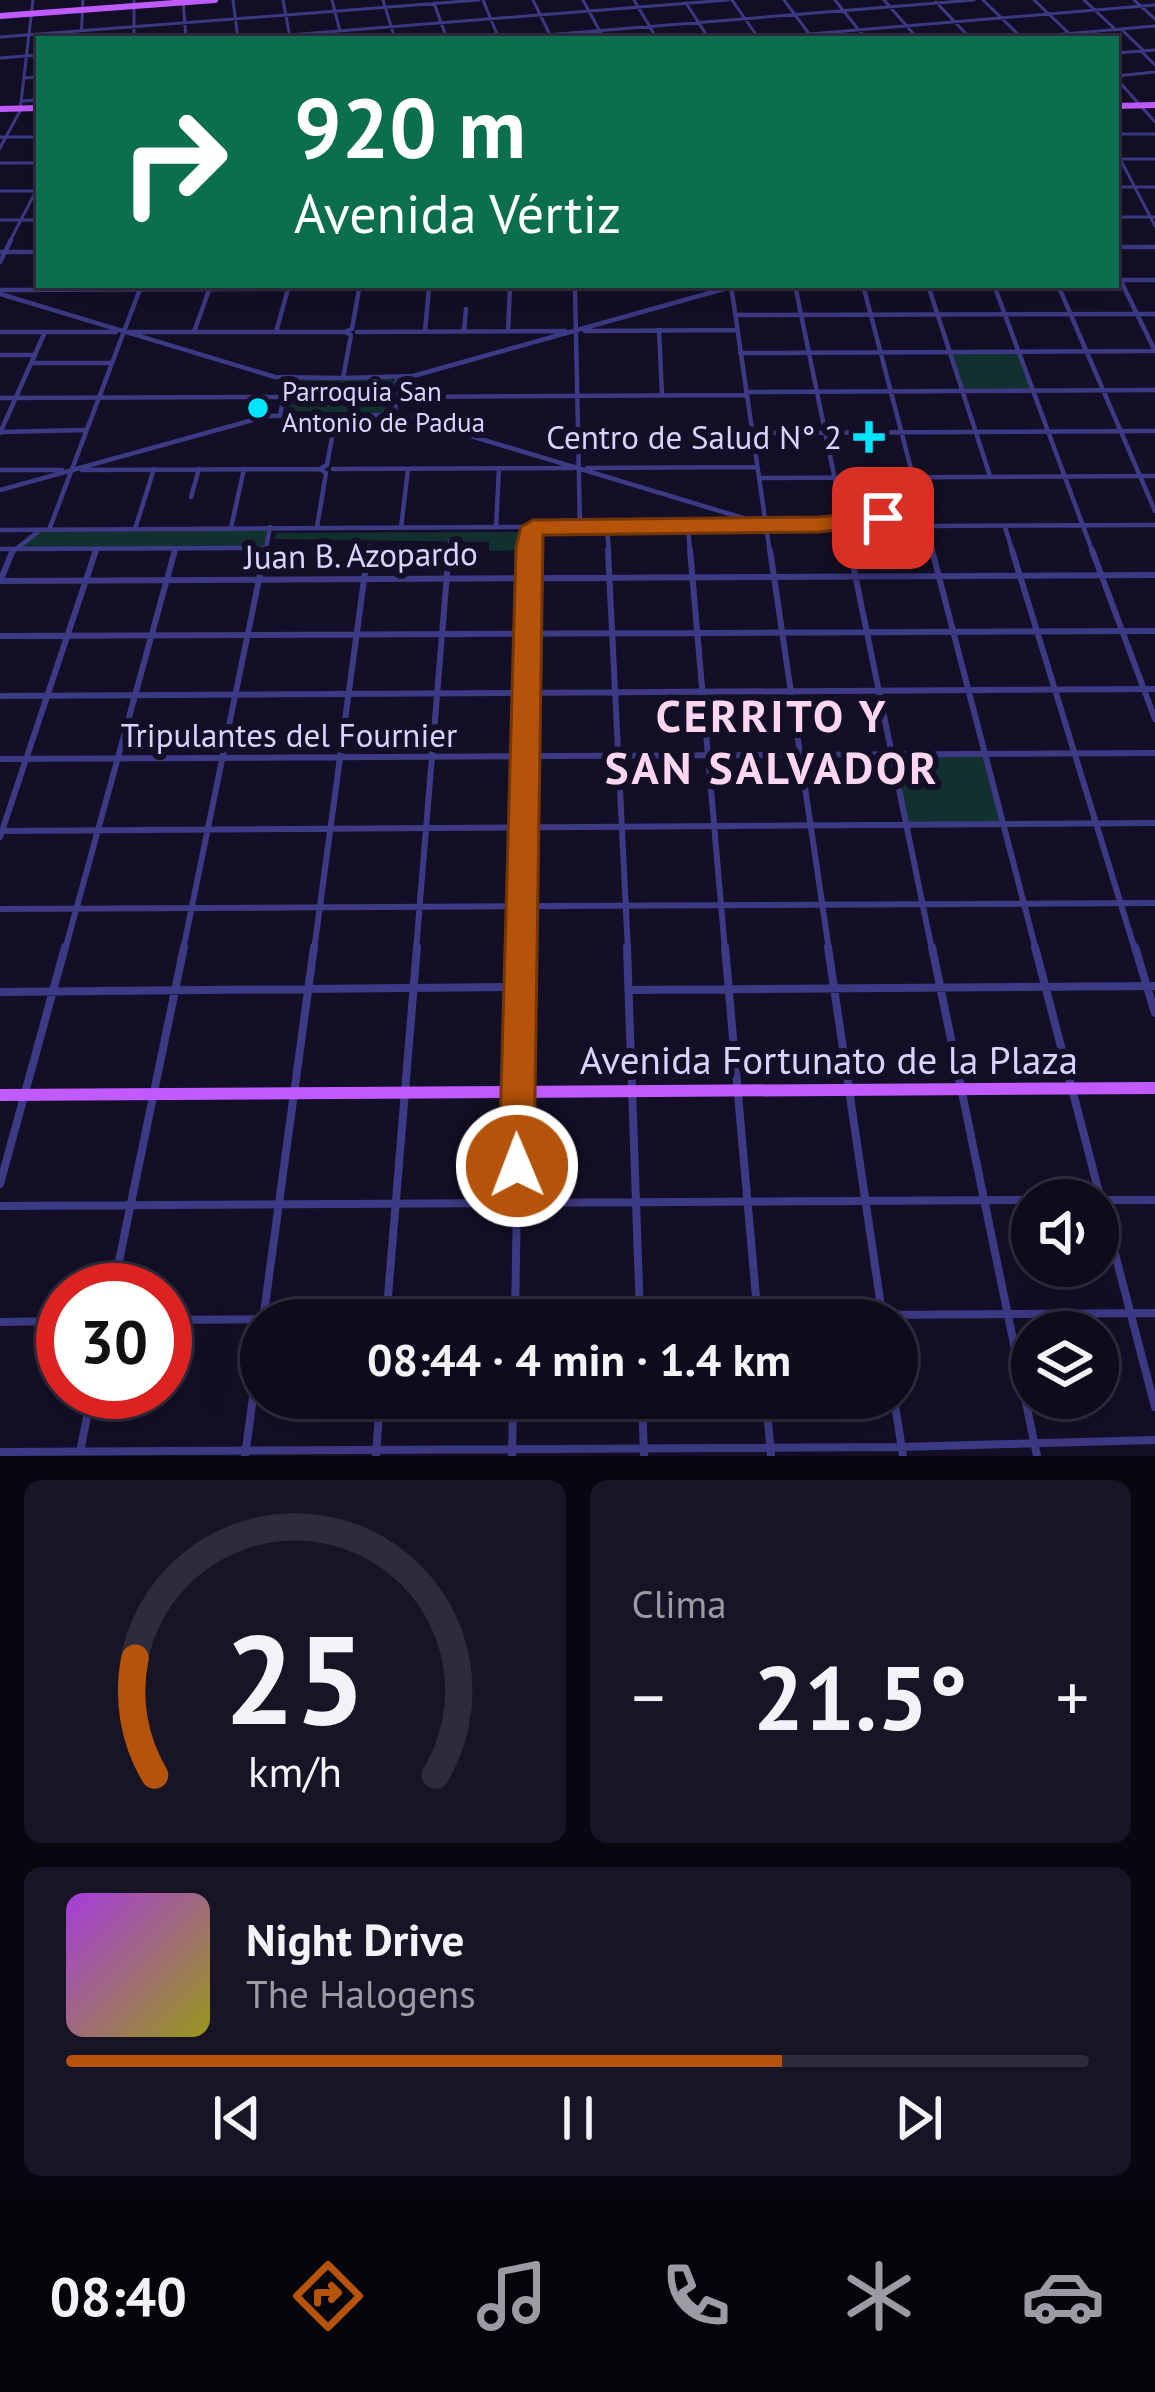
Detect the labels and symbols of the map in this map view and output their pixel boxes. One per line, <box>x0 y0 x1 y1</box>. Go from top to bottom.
place label: Parroquia San Antonio de Padua <box>282 374 485 439</box>
marker: Parroquia San Antonio de Padua <box>245 395 271 421</box>
place label: Centro de Salud N° 2 <box>546 415 842 458</box>
marker: Centro de Salud N° 2 <box>853 421 885 453</box>
pin <box>832 467 934 569</box>
street label: Juan B. Azopardo <box>242 531 478 578</box>
district label: CERRITO Y SAN SALVADOR <box>605 686 939 796</box>
street label: Tripulantes del Fournier <box>121 713 457 756</box>
street label: Avenida Fortunato de la Plaza <box>580 1034 1078 1085</box>
position arrow <box>454 1103 580 1229</box>
speed limit sign: 30 <box>36 1263 192 1419</box>

